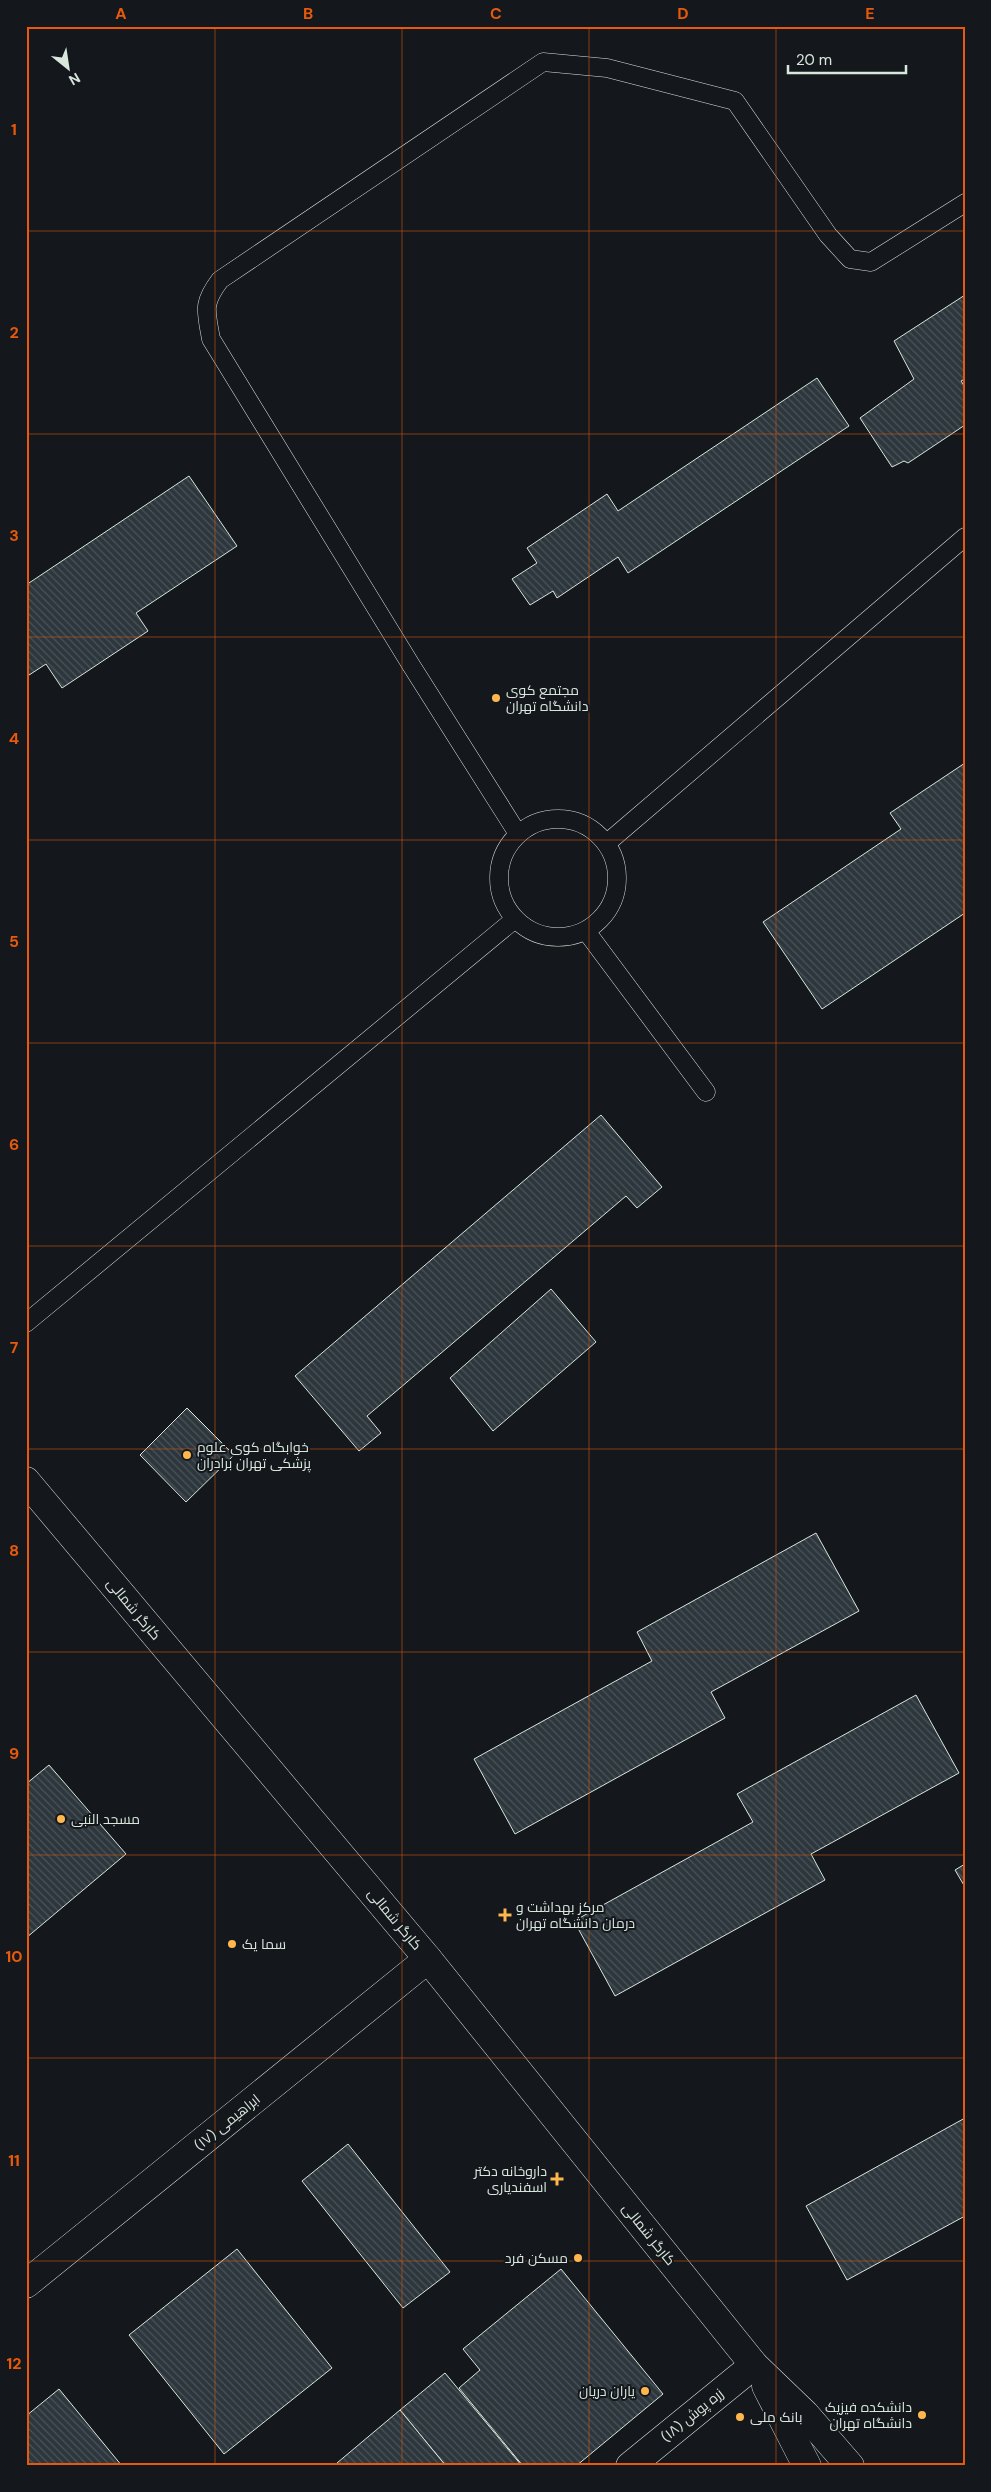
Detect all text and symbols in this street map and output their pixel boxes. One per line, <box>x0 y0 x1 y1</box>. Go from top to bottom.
text: A <box>115 3 127 24</box>
text: B <box>303 3 313 24</box>
text: C <box>490 3 502 24</box>
text: D <box>677 3 689 24</box>
text: E <box>865 3 875 24</box>
north arrow <box>42 42 92 92</box>
scale bar <box>788 42 906 74</box>
text: 20 m <box>796 50 832 70</box>
text: N <box>66 69 83 90</box>
text: 1 <box>11 119 17 140</box>
text: 2 <box>9 322 19 343</box>
text: 3 <box>9 525 19 546</box>
place label: مجتمع کوی دانشگاه تهران <box>506 681 589 715</box>
marker: مجتمع کوی دانشگاه تهران <box>490 692 502 704</box>
text: 4 <box>9 728 19 749</box>
text: 5 <box>9 931 19 952</box>
text: 6 <box>9 1134 19 1155</box>
text: 7 <box>10 1337 19 1358</box>
place label: خوابگاه کوی علوم پزشکی تهران برادران <box>197 1438 311 1473</box>
marker: خوابگاه کوی علوم پزشکی تهران برادران <box>181 1449 193 1461</box>
text: 8 <box>9 1540 19 1561</box>
street label: کارگر شمالی <box>103 1574 165 1644</box>
text: 9 <box>9 1743 19 1764</box>
place label: مسجد النبی <box>71 1810 140 1828</box>
marker: مسجد النبی <box>55 1813 67 1825</box>
street label: کارگر شمالی <box>364 1884 426 1954</box>
place label: مرکز بهداشت و درمان دانشگاه تهران <box>516 1898 635 1932</box>
marker: مرکز بهداشت و درمان دانشگاه تهران <box>498 1908 512 1922</box>
place label: سما یک <box>242 1935 286 1953</box>
marker: سما یک <box>226 1938 238 1950</box>
text: 10 <box>5 1946 23 1967</box>
street label: ابراهیمی (۱۷) <box>190 2090 264 2154</box>
text: 11 <box>8 2150 20 2171</box>
place label: داروخانه دکتر اسفندیاری <box>473 2162 547 2196</box>
marker: داروخانه دکتر اسفندیاری <box>551 2173 563 2185</box>
street label: کارگر شمالی <box>618 2199 680 2269</box>
place label: مسکن فرد <box>505 2249 568 2267</box>
marker: مسکن فرد <box>572 2252 584 2264</box>
text: 12 <box>6 2353 22 2374</box>
place label: یاران دریان <box>579 2382 635 2400</box>
street label: زره پوش (۱۸) <box>657 2384 728 2446</box>
marker: یاران دریان <box>639 2385 651 2397</box>
place label: دانشکده فیزیک دانشگاه تهران <box>825 2398 912 2432</box>
place label: بانک ملی <box>750 2408 802 2426</box>
marker: دانشکده فیزیک دانشگاه تهران <box>916 2409 928 2421</box>
marker: بانک ملی <box>734 2411 746 2423</box>

